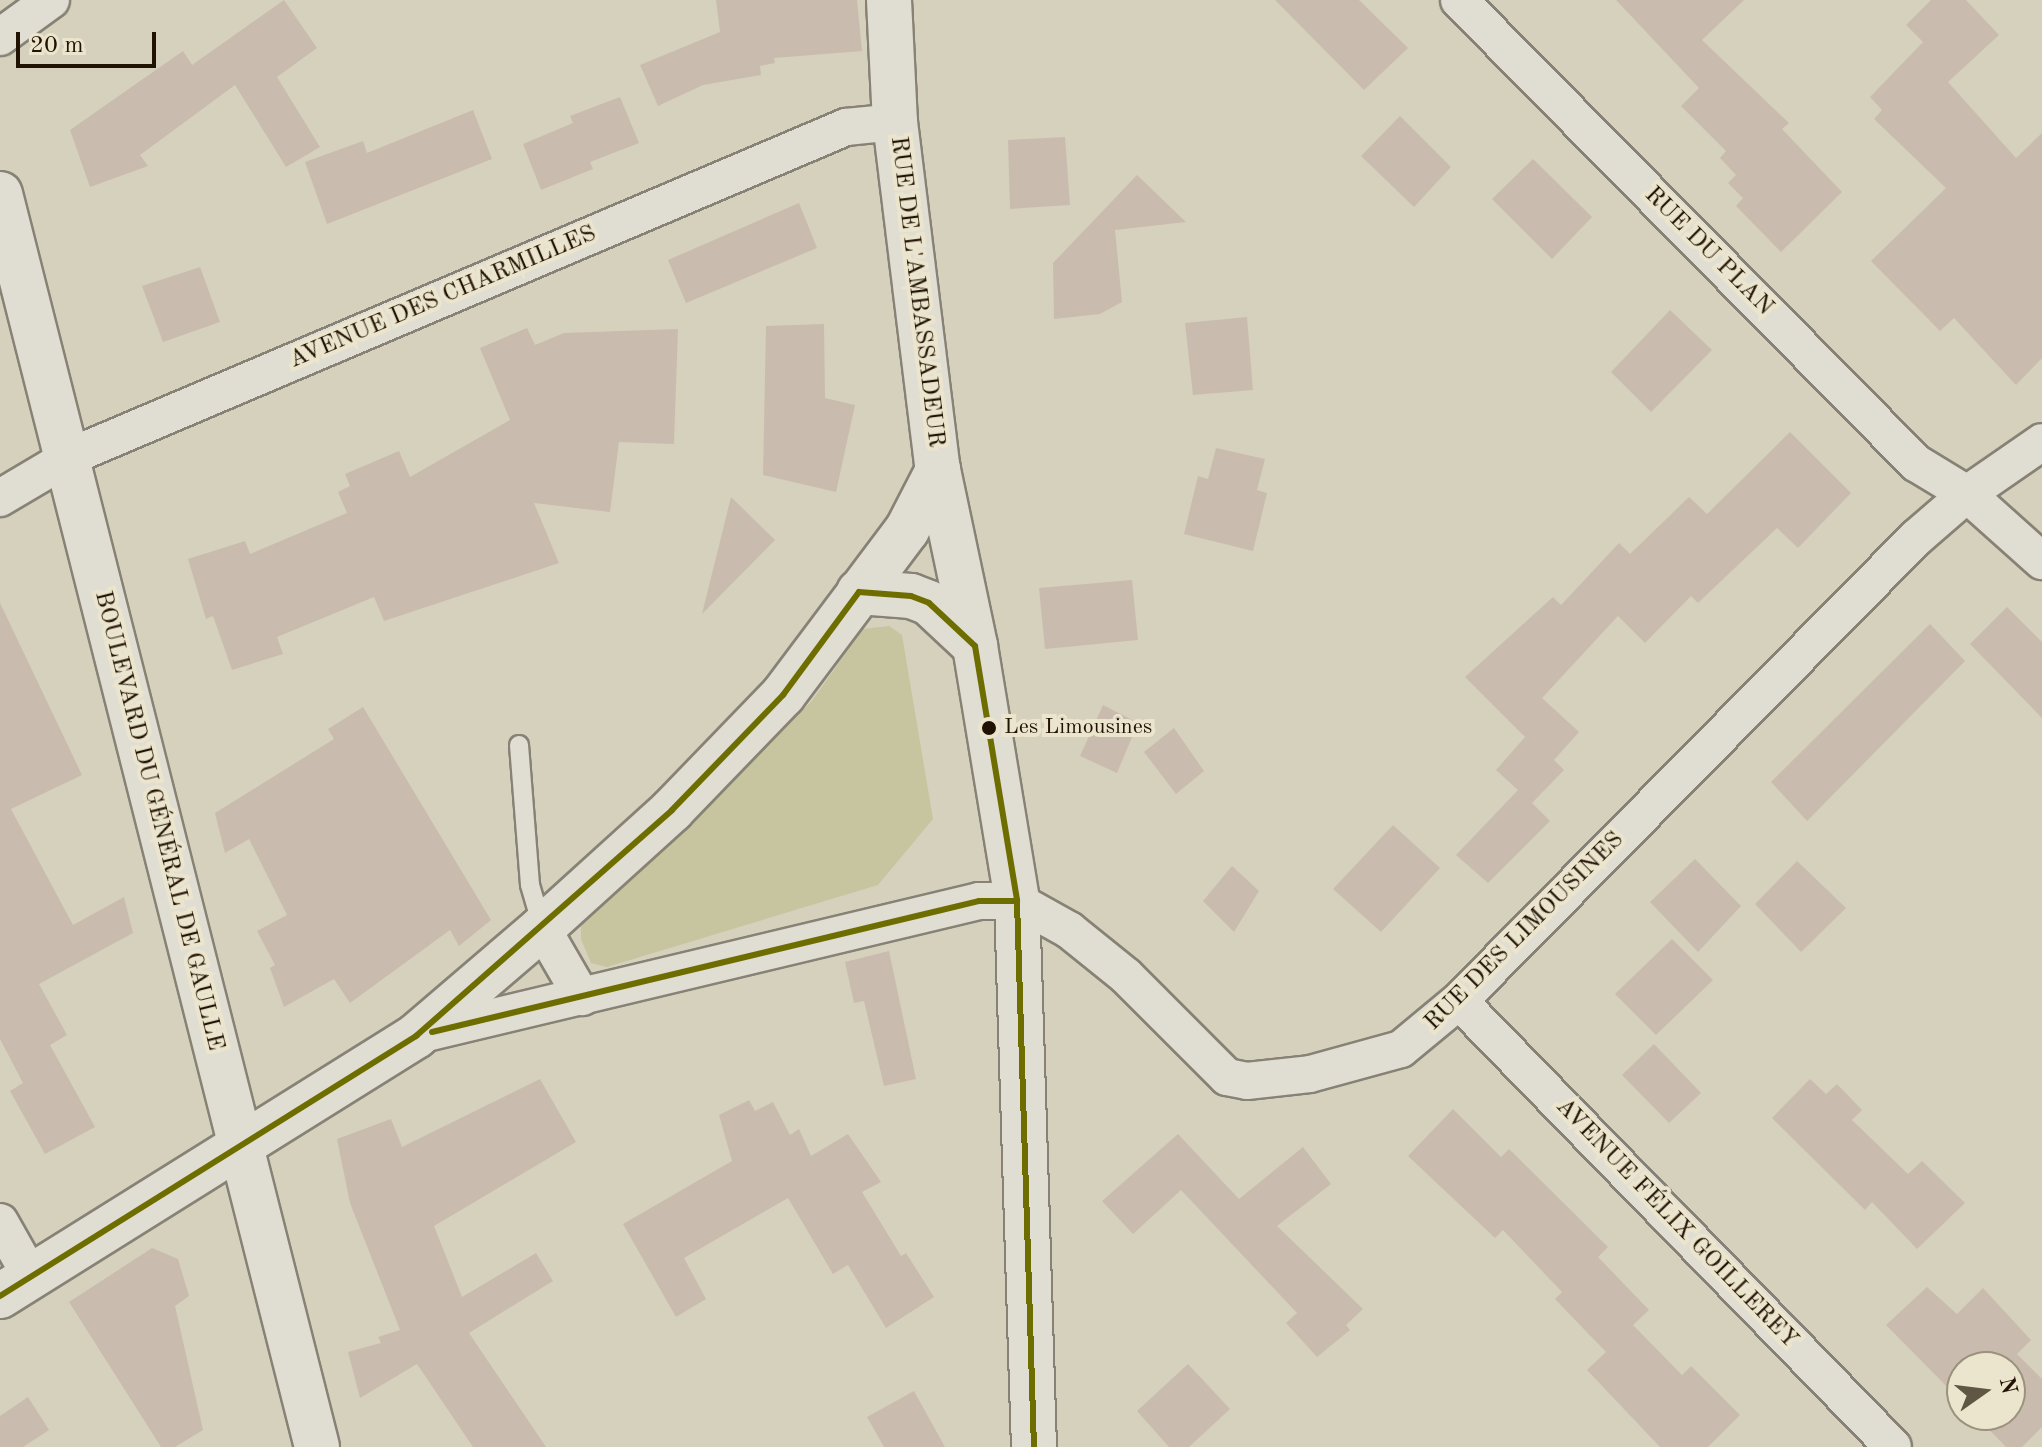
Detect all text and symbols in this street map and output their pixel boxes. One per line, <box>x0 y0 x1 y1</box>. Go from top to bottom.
scale bar <box>20 16 160 66</box>
text: 20 m <box>30 34 84 58</box>
street label: RUE DE L'AMBASSADEUR <box>883 135 949 449</box>
street label: RUE DU PLAN <box>1637 181 1779 323</box>
street label: AVENUE DES CHARMILLES <box>285 220 601 376</box>
street label: BOULEVARD DU GÉNÉRAL DE GAULLE <box>87 588 229 1054</box>
place label: Les Limousines <box>1004 715 1152 741</box>
marker: Les Limousines <box>981 720 997 736</box>
street label: RUE DES LIMOUSINES <box>1419 826 1631 1038</box>
street label: AVENUE FÉLIX GOILLEREY <box>1549 1093 1803 1355</box>
north arrow <box>1946 1351 2026 1431</box>
text: N <box>1995 1375 2020 1396</box>

